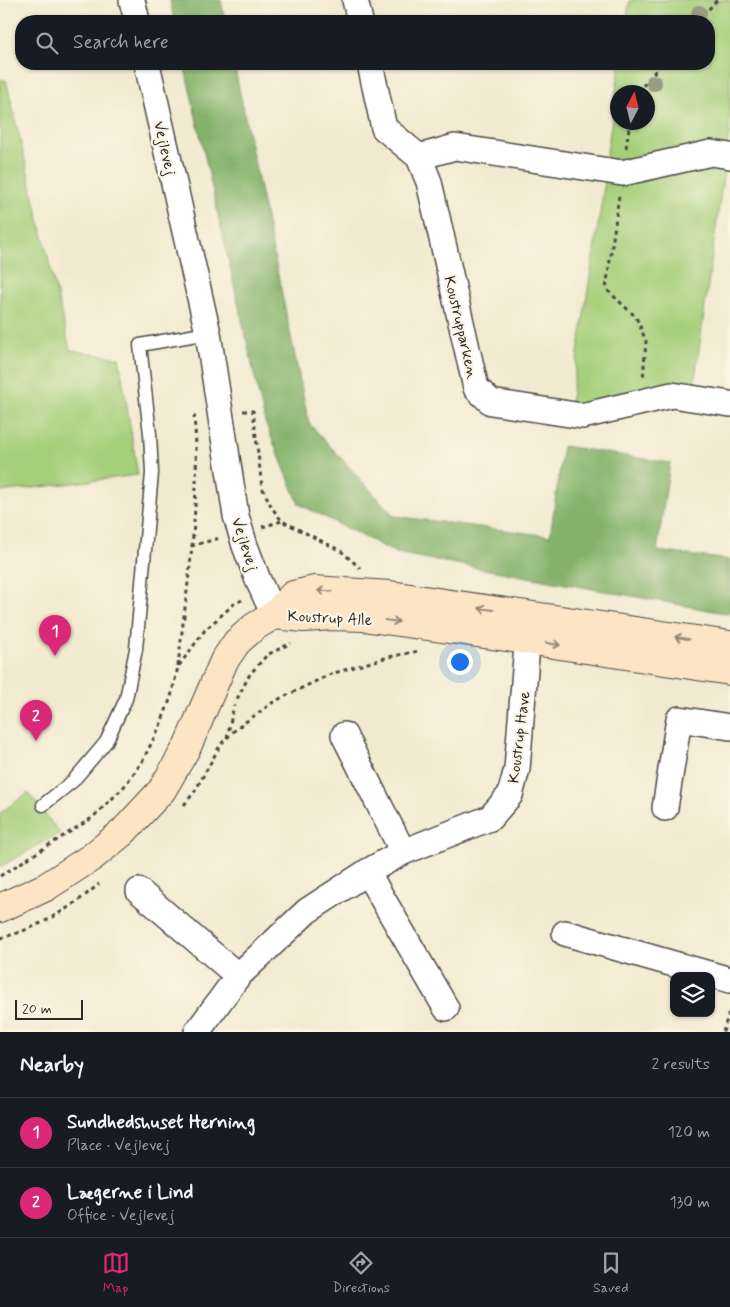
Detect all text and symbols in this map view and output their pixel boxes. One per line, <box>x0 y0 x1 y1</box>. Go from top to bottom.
search box <box>15 15 715 70</box>
icon: search <box>33 29 61 57</box>
text: Search here <box>73 30 169 55</box>
north arrow <box>610 85 655 130</box>
street label: Vejlevej <box>148 119 181 178</box>
street label: Koustrupparken <box>438 274 483 381</box>
street label: Vejlevej <box>226 515 263 574</box>
one-way arrow <box>317 586 333 595</box>
one-way arrow <box>479 604 495 614</box>
street label: Koustrup Alle <box>287 606 373 631</box>
pin: 1 <box>39 615 71 656</box>
one-way arrow <box>384 617 400 627</box>
one-way arrow <box>674 633 690 643</box>
one-way arrow <box>545 639 561 649</box>
your location <box>447 649 473 675</box>
street label: Koustrup Have <box>503 689 536 785</box>
pin: 2 <box>20 700 52 741</box>
map controls <box>670 972 715 1017</box>
button: layers <box>670 972 715 1017</box>
scale bar <box>15 997 82 1020</box>
text: 20 m <box>22 1000 52 1018</box>
text: Nearby <box>20 1051 84 1079</box>
text: 2 results <box>652 1054 710 1075</box>
text: Sundhedshuset Herning <box>67 1110 255 1135</box>
text: 1 <box>32 1122 40 1143</box>
text: 120 m <box>668 1122 710 1143</box>
text: Place · Vejlevej <box>67 1135 170 1156</box>
text: Lægerne i Lind <box>67 1180 193 1205</box>
text: 2 <box>32 1192 40 1213</box>
text: 130 m <box>669 1192 710 1213</box>
text: Office · Vejlevej <box>67 1205 175 1226</box>
tab: Map <box>102 1249 130 1297</box>
tab: Directions <box>333 1249 390 1297</box>
tab: Saved <box>593 1249 628 1297</box>

